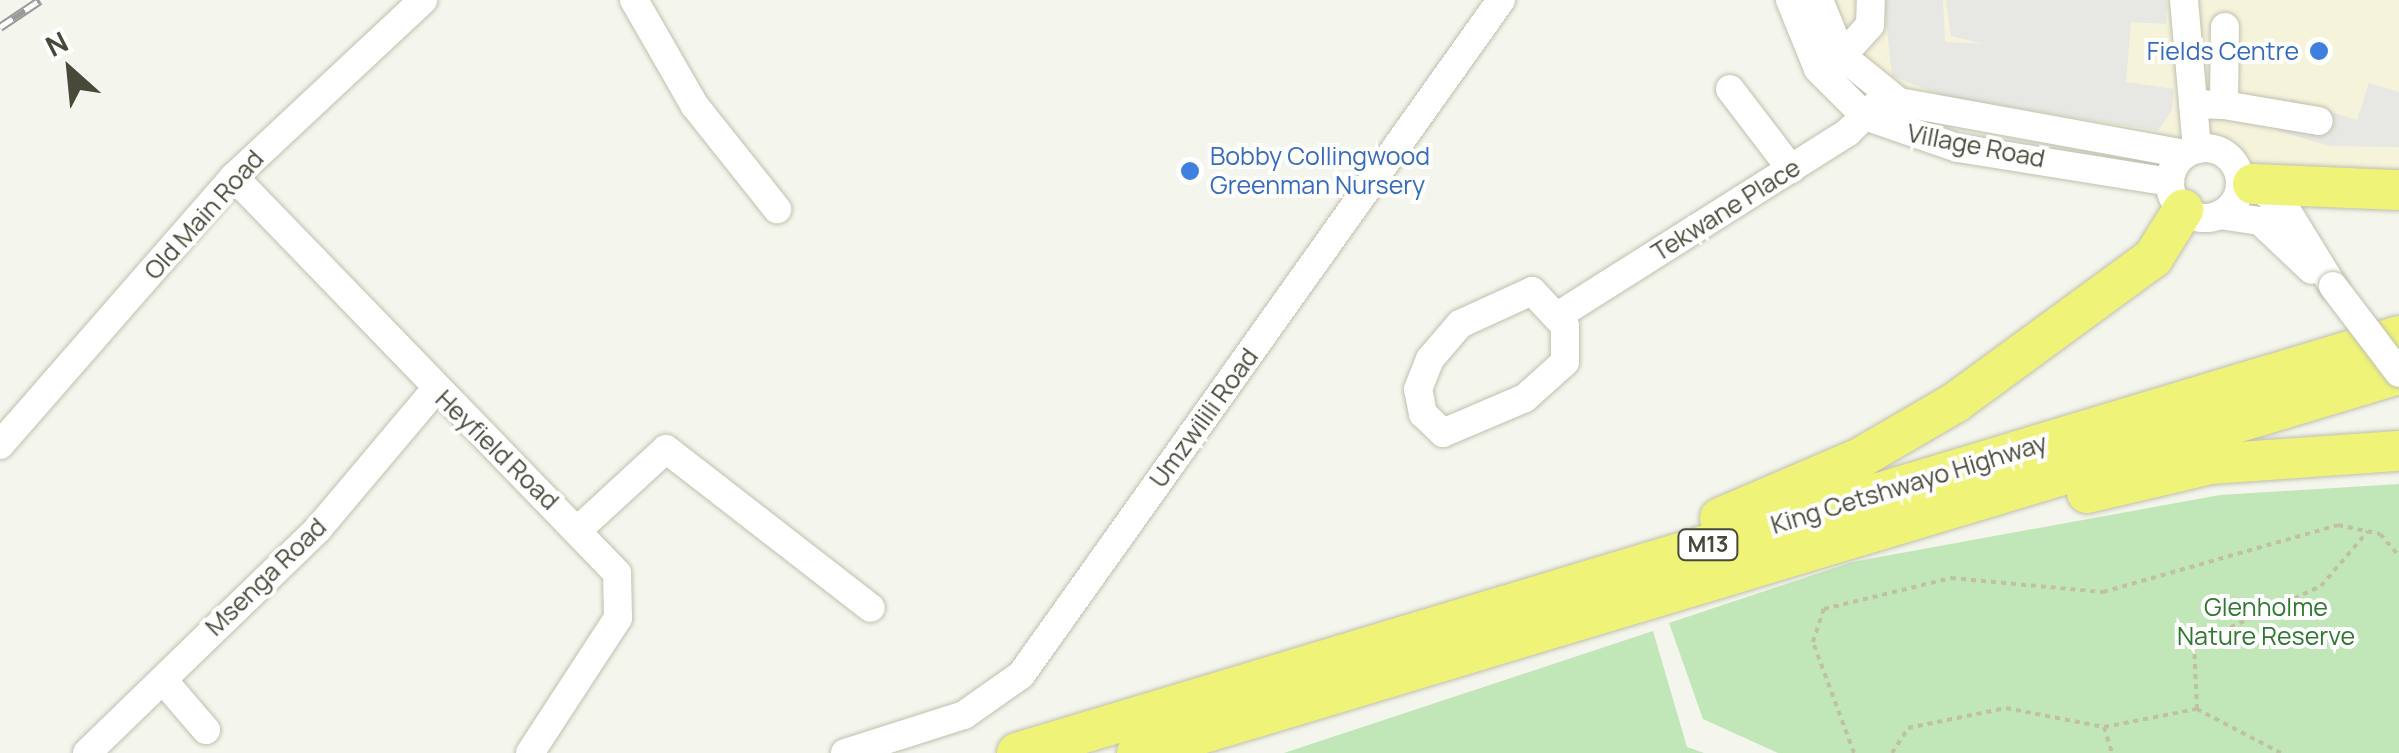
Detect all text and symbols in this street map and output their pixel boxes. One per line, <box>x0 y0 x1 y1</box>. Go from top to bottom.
north arrow <box>20 20 120 120</box>
text: N <box>39 22 74 65</box>
place label: Fields Centre <box>2147 36 2299 66</box>
marker: Fields Centre <box>2308 40 2330 62</box>
street label: Village Road <box>1905 118 2047 174</box>
place label: Bobby Collingwood Greenman Nursery <box>1210 142 1430 201</box>
street label: Old Main Road <box>138 144 270 286</box>
street label: Tekwane Place <box>1646 152 1806 268</box>
marker: Bobby Collingwood Greenman Nursery <box>1179 160 1201 182</box>
street label: Umzwilili Road <box>1143 343 1265 493</box>
street label: Heyfield Road <box>429 384 565 516</box>
street label: King Cetshwayo Highway <box>1767 428 2051 540</box>
street label: Msenga Road <box>199 512 333 642</box>
road number: M13 <box>1676 528 1740 562</box>
park label: Glenholme Nature Reserve <box>2177 593 2355 652</box>

